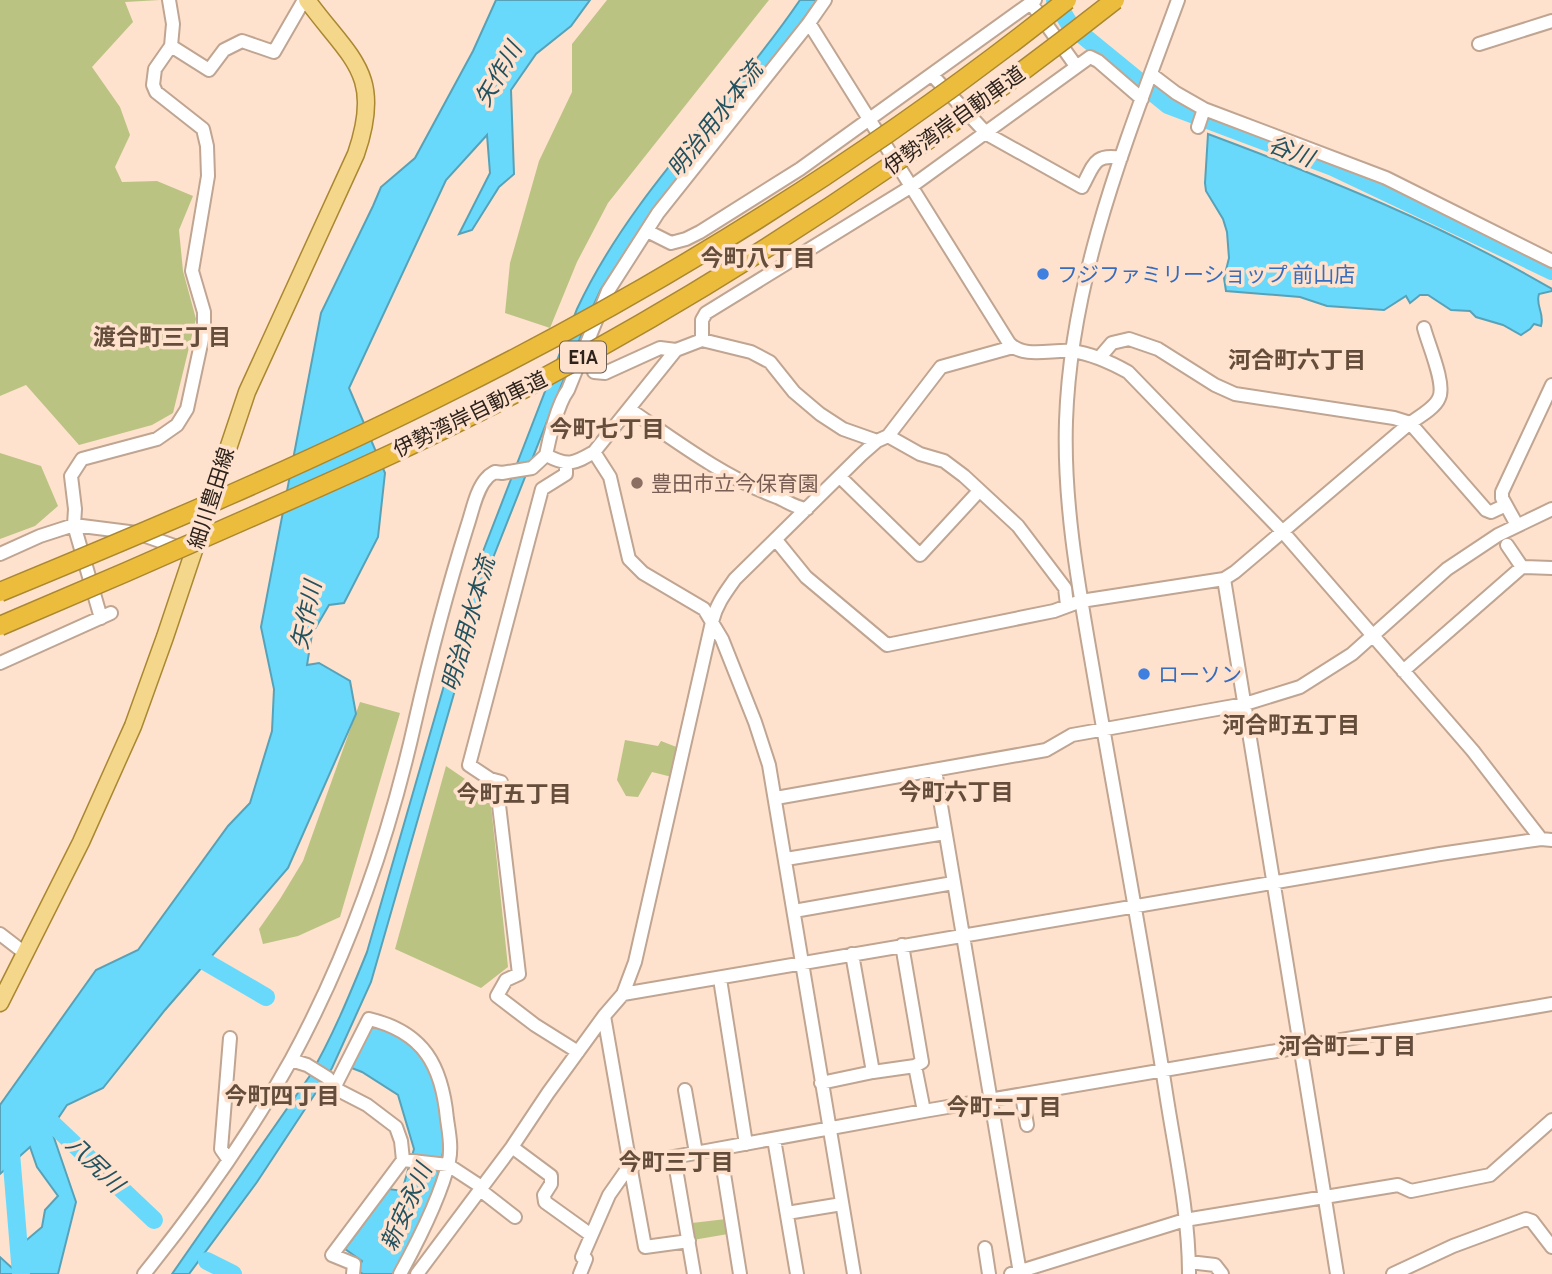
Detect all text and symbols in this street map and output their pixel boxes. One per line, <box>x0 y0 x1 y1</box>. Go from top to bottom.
water label: 矢作川 <box>469 35 529 111</box>
water label: 明治用水本流 <box>661 54 770 182</box>
street label: 伊勢湾岸自動車道 <box>879 61 1029 179</box>
water label: 谷川 <box>1265 130 1320 173</box>
district label: 今町八丁目 <box>701 244 816 272</box>
place label: フジファミリーショップ 前山店 <box>1057 262 1355 287</box>
marker: フジファミリーショップ 前山店 <box>1035 266 1051 282</box>
district label: 渡合町三丁目 <box>93 323 231 351</box>
road number: E1A <box>560 342 606 372</box>
district label: 河合町六丁目 <box>1228 346 1366 374</box>
street label: 伊勢湾岸自動車道 <box>389 366 551 462</box>
district label: 今町七丁目 <box>550 415 665 443</box>
street label: 細川豊田線 <box>183 444 239 552</box>
place label: 豊田市立今保育園 <box>651 471 819 496</box>
marker: 豊田市立今保育園 <box>629 475 645 491</box>
water label: 明治用水本流 <box>436 551 501 694</box>
water label: 矢作川 <box>285 575 327 652</box>
place label: ローソン <box>1158 662 1242 687</box>
marker: ローソン <box>1136 666 1152 682</box>
district label: 河合町五丁目 <box>1222 711 1360 739</box>
district label: 今町六丁目 <box>899 778 1014 806</box>
district label: 今町五丁目 <box>457 780 572 808</box>
district label: 河合町二丁目 <box>1278 1032 1416 1060</box>
district label: 今町四丁目 <box>225 1082 340 1110</box>
district label: 今町二丁目 <box>947 1093 1062 1121</box>
water label: 八尻川 <box>60 1130 132 1200</box>
district label: 今町三丁目 <box>619 1148 734 1176</box>
water label: 新安永川 <box>375 1157 439 1255</box>

